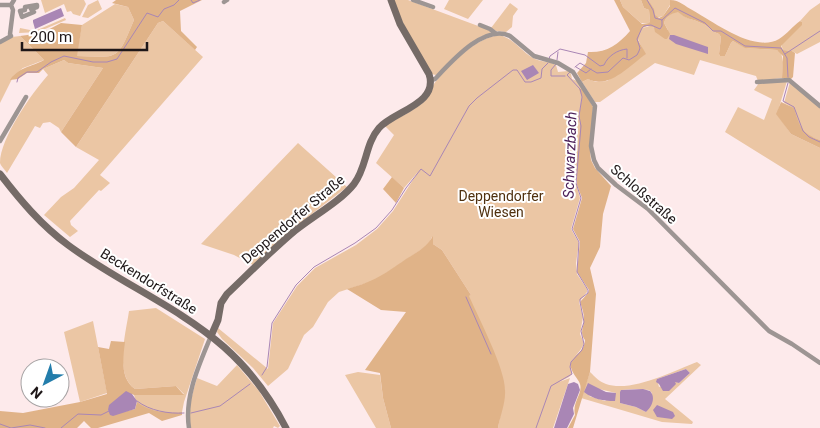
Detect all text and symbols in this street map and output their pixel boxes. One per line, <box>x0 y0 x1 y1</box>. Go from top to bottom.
scale bar <box>22 20 148 52</box>
text: 200 m <box>30 28 72 46</box>
water label: Schwarzbach <box>559 111 581 199</box>
street label: Schloßstraße <box>608 161 680 227</box>
street label: Deppendorfer Straße <box>238 171 348 267</box>
park label: Deppendorfer Wiesen <box>458 188 544 220</box>
street label: Beckendorfstraße <box>98 245 200 317</box>
north arrow <box>20 358 70 408</box>
text: N <box>27 384 45 402</box>

